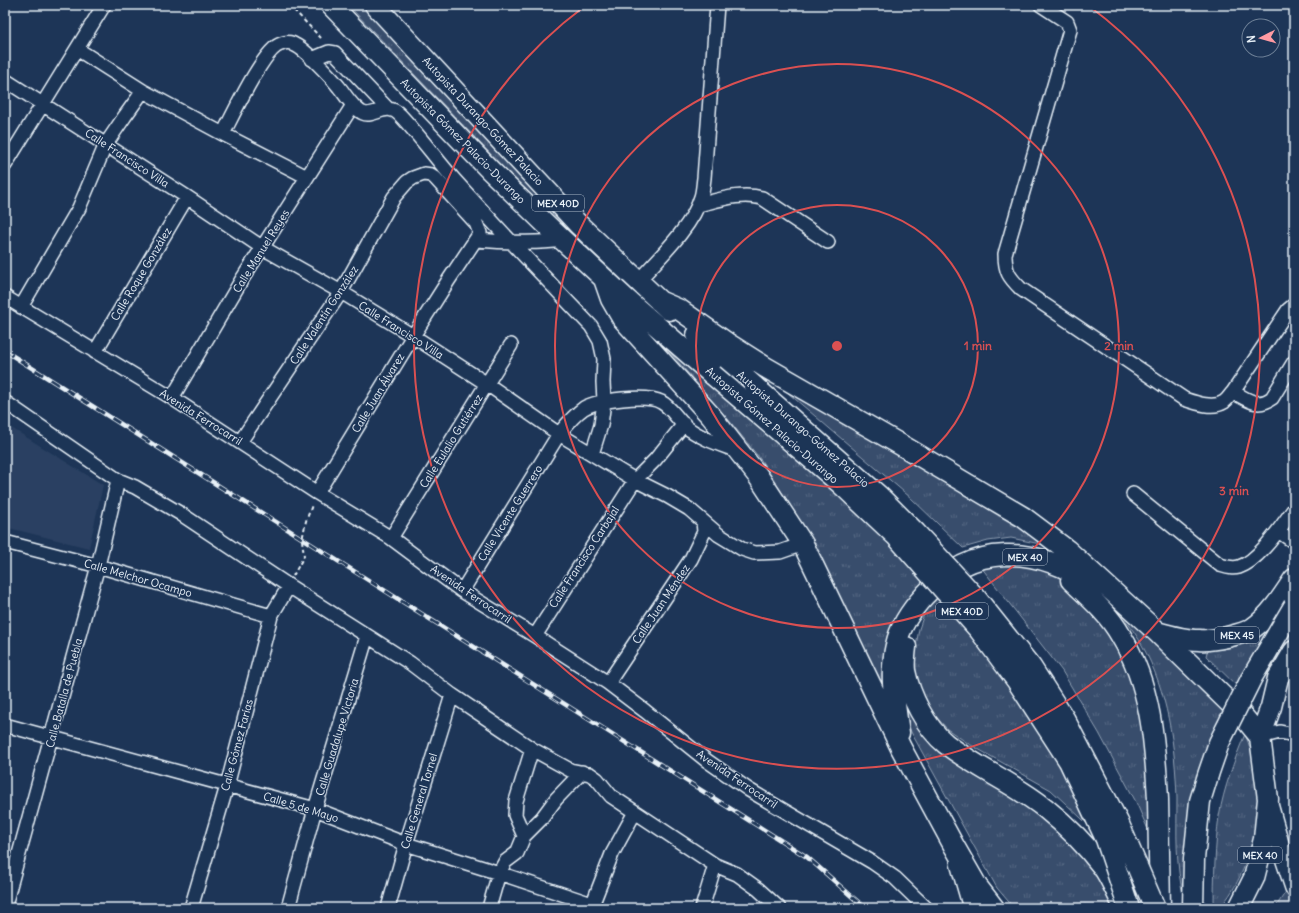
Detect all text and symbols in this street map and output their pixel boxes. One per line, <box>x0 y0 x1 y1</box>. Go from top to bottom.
north arrow <box>1241 18 1281 58</box>
text: N <box>1244 35 1258 44</box>
street label: Autopista Durango-Gómez Palacio <box>420 54 546 188</box>
street label: Autopista Gómez Palacio-Durango <box>398 76 528 206</box>
street label: Calle Francisco Villa <box>82 126 172 190</box>
road number: MEX 40D <box>532 195 584 211</box>
street label: Calle Manuel Reyes <box>230 207 292 295</box>
street label: Calle Roque González <box>108 225 174 323</box>
street label: Calle Valentín González <box>287 263 361 367</box>
street label: Calle Francisco Villa <box>356 298 446 362</box>
text: 1 min <box>964 338 992 353</box>
text: 2 min <box>1104 338 1134 353</box>
centre of rings <box>830 339 844 353</box>
street label: Calle Juan Álvarez <box>348 350 407 435</box>
street label: Autopista Gómez Palacio-Durango <box>703 364 841 486</box>
street label: Autopista Durango-Gómez Palacio <box>734 368 872 490</box>
street label: Avenida Ferrocarril <box>157 386 245 448</box>
street label: Calle Eulalio Gutiérrez <box>416 391 486 491</box>
street label: Calle Vicente Guerrero <box>475 462 545 564</box>
text: 3 min <box>1219 483 1249 498</box>
street label: Calle Francisco Carbajal <box>546 503 622 611</box>
road number: MEX 40 <box>1003 549 1047 565</box>
street label: Calle Melchor Ocampo <box>82 556 194 600</box>
street label: Avenida Ferrocarril <box>428 562 514 626</box>
street label: Calle Juan Méndez <box>629 562 693 646</box>
road number: MEX 40D <box>936 603 988 619</box>
road number: MEX 45 <box>1215 627 1259 643</box>
street label: Calle Batalla de Puebla <box>43 637 85 749</box>
street label: Calle Guadalupe Victoria <box>312 677 362 797</box>
street label: Calle Gómez Farías <box>218 697 256 793</box>
street label: Avenida Ferrocarril <box>694 747 780 811</box>
street label: Calle General Tornel <box>398 751 440 851</box>
street label: Calle 5 de Mayo <box>262 789 340 825</box>
road number: MEX 40 <box>1238 847 1282 863</box>

